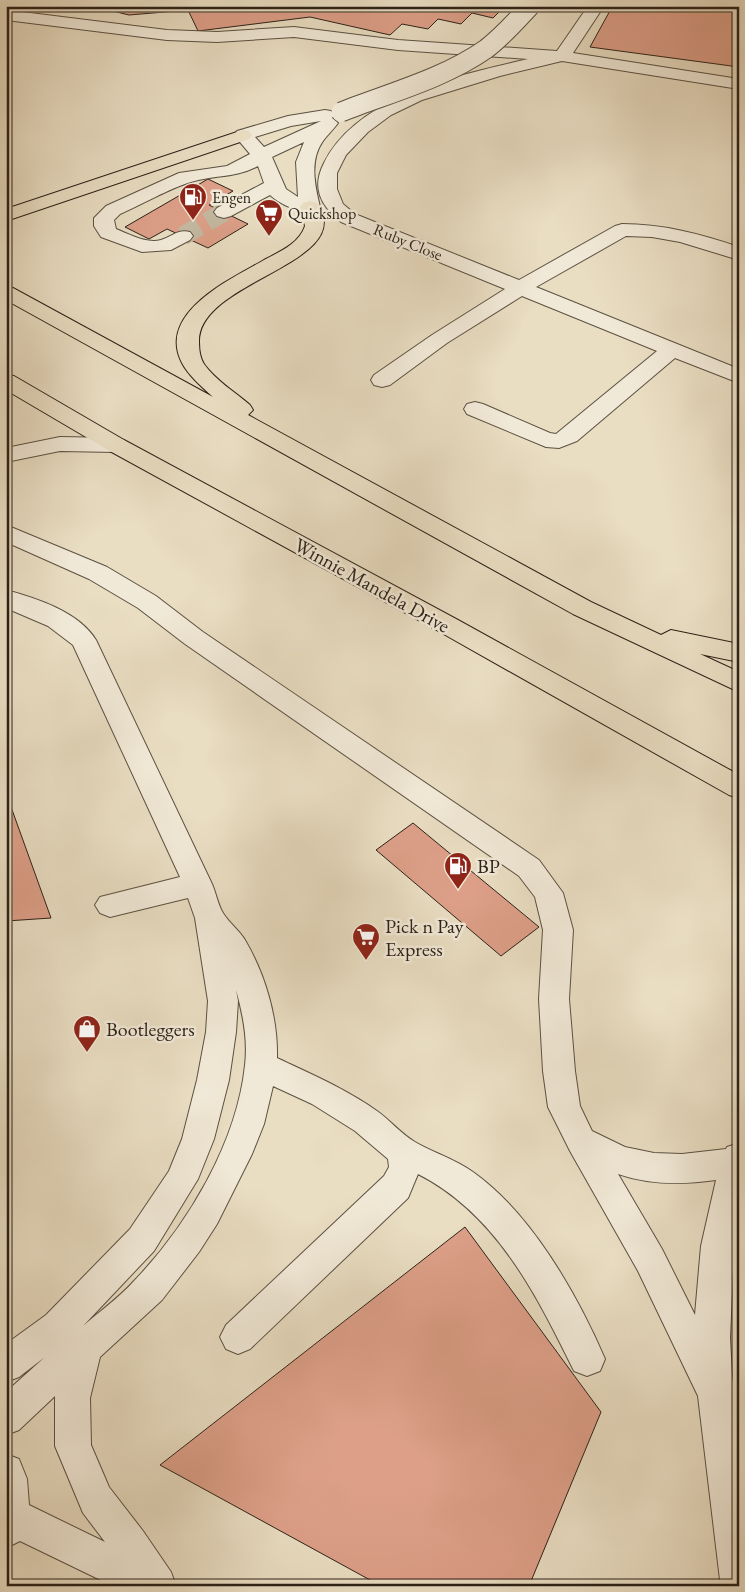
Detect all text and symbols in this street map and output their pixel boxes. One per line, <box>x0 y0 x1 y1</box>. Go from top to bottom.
fuel station icon: Engen <box>178 182 208 221</box>
place label: Engen <box>212 187 252 208</box>
supermarket icon: Quickshop <box>254 198 284 237</box>
place label: Quickshop <box>288 203 356 224</box>
street label: Ruby Close <box>370 219 446 265</box>
street label: Winnie Mandela Drive <box>290 531 455 639</box>
fuel station icon: BP <box>443 851 473 890</box>
place label: BP <box>477 853 500 879</box>
place label: Pick n Pay Express <box>385 913 464 962</box>
supermarket icon: Pick n Pay Express <box>351 922 381 961</box>
shop icon: Bootleggers <box>72 1014 102 1053</box>
place label: Bootleggers <box>106 1016 195 1042</box>

